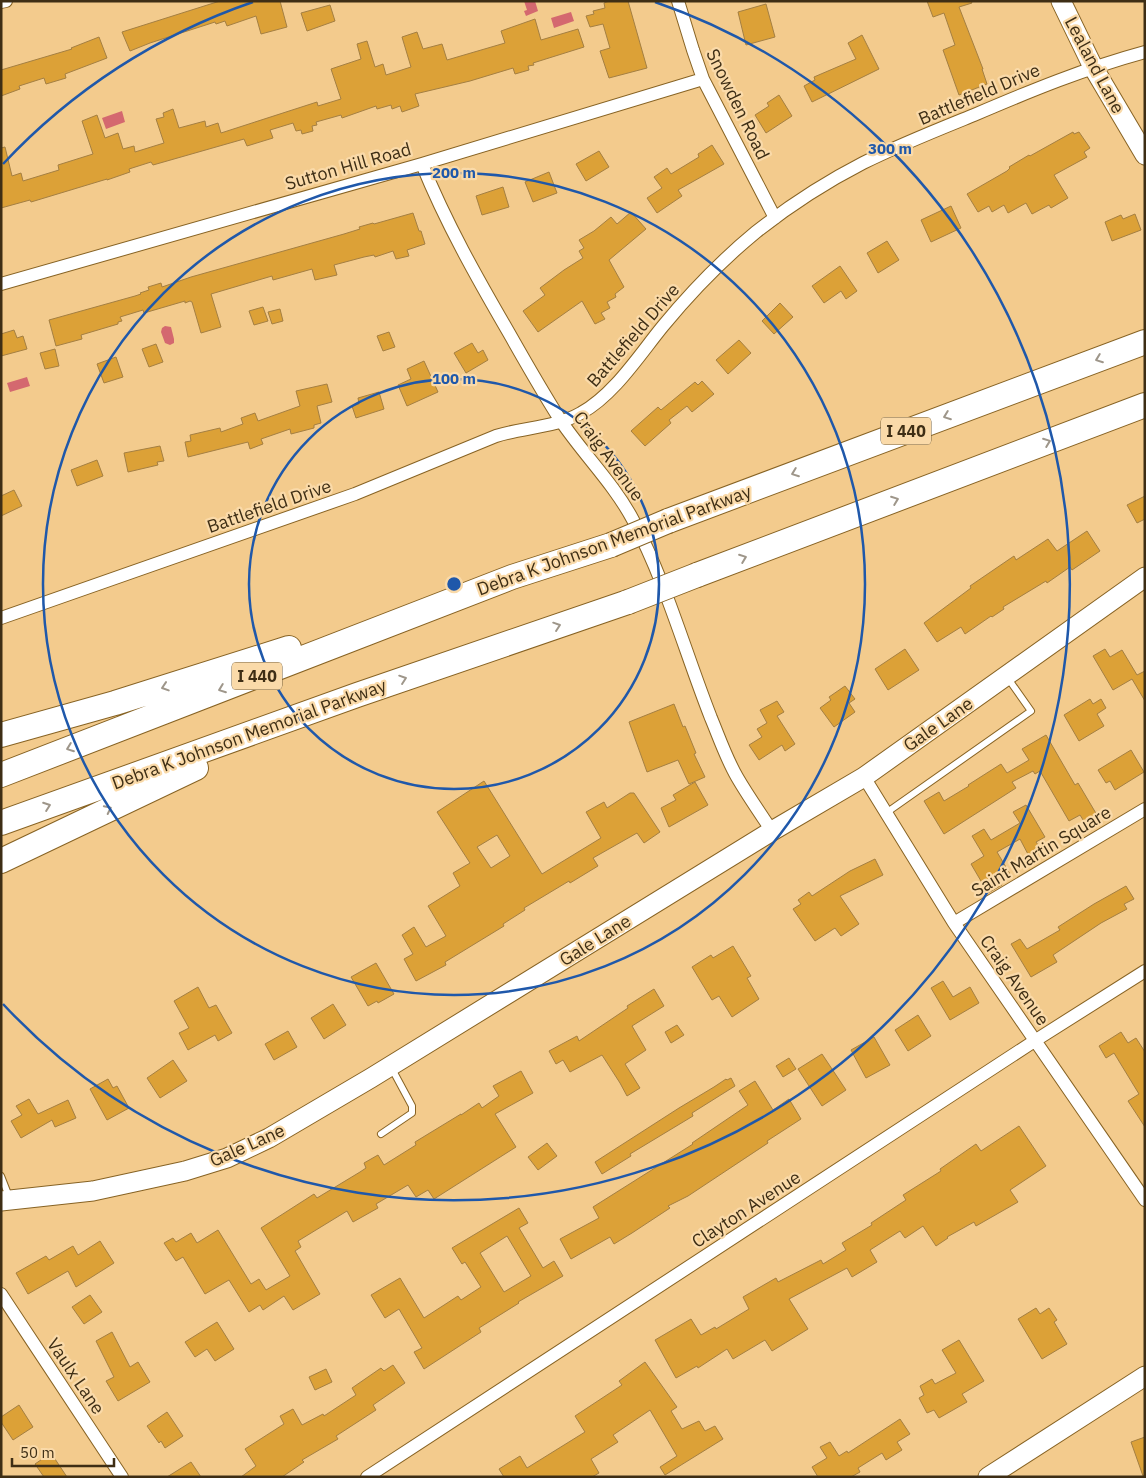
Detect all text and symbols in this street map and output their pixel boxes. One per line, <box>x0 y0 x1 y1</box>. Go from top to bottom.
street label: Lealand Lane <box>1060 13 1130 117</box>
street label: Snowden Road <box>701 45 775 163</box>
street label: Battlefield Drive <box>915 58 1043 130</box>
street label: Sutton Hill Road <box>282 137 414 195</box>
text: 300 m <box>868 139 912 158</box>
text: 200 m <box>432 163 476 182</box>
street label: Battlefield Drive <box>582 278 684 392</box>
one-way arrow <box>1095 353 1104 363</box>
text: 100 m <box>432 369 476 388</box>
street label: Craig Avenue <box>569 406 649 506</box>
one-way arrow <box>943 410 952 420</box>
road number: I 440 <box>881 418 931 444</box>
one-way arrow <box>1042 438 1051 448</box>
one-way arrow <box>791 467 800 478</box>
street label: Battlefield Drive <box>204 474 334 538</box>
street label: Debra K Johnson Memorial Parkway <box>474 480 754 600</box>
one-way arrow <box>890 495 899 506</box>
one-way arrow <box>738 553 747 564</box>
centre of rings <box>445 575 463 593</box>
one-way arrow <box>552 622 561 632</box>
road number: I 440 <box>232 662 282 689</box>
street label: Debra K Johnson Memorial Parkway <box>109 674 389 794</box>
one-way arrow <box>399 675 407 685</box>
one-way arrow <box>162 681 170 691</box>
one-way arrow <box>218 683 227 693</box>
street label: Gale Lane <box>899 692 977 756</box>
one-way arrow <box>67 742 75 752</box>
street label: Saint Martin Square <box>967 800 1115 902</box>
one-way arrow <box>42 802 51 812</box>
one-way arrow <box>103 805 112 816</box>
street label: Gale Lane <box>555 909 635 971</box>
street label: Craig Avenue <box>975 930 1055 1030</box>
street label: Gale Lane <box>206 1118 288 1172</box>
street label: Clayton Avenue <box>687 1165 805 1253</box>
street label: Vaulx Lane <box>42 1333 110 1419</box>
scale bar <box>12 1436 115 1468</box>
text: 50 m <box>20 1443 55 1462</box>

